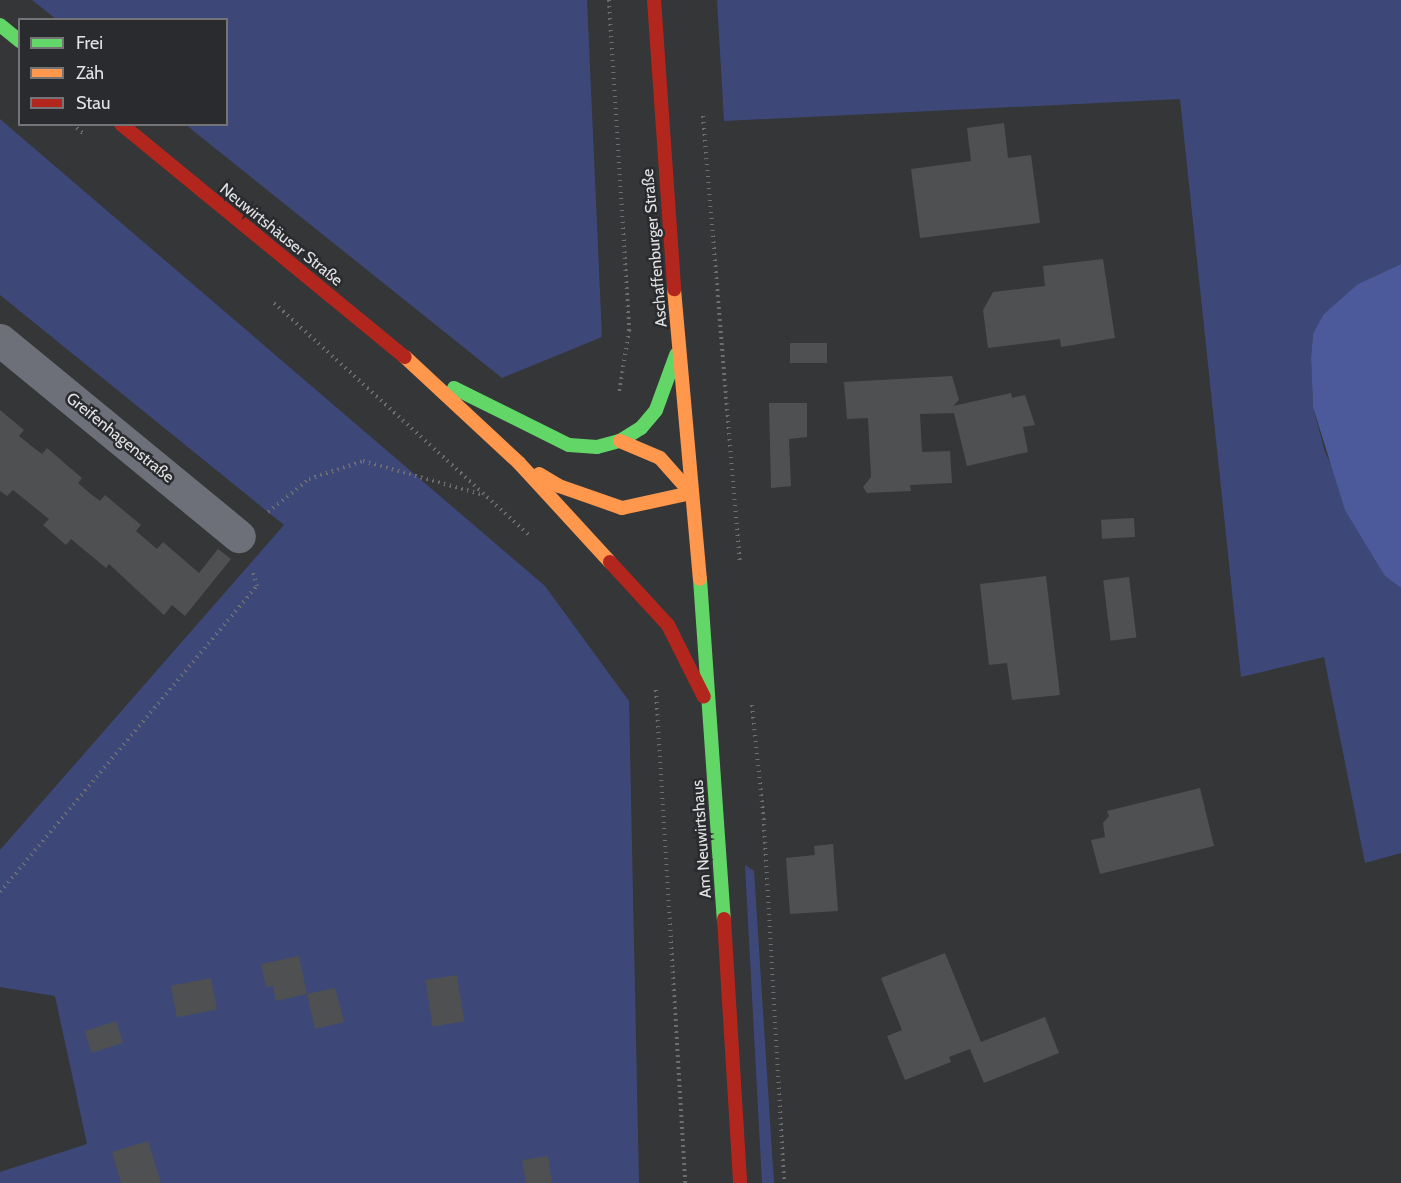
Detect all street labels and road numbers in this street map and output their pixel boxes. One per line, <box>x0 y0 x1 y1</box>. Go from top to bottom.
street label: Aschaffenburger Straße <box>639 168 671 328</box>
street label: Neuwirtshäuser Straße <box>216 180 346 290</box>
street label: Greifenhagenstraße <box>62 389 178 487</box>
street label: Am Neuwirtshaus <box>688 779 716 899</box>

